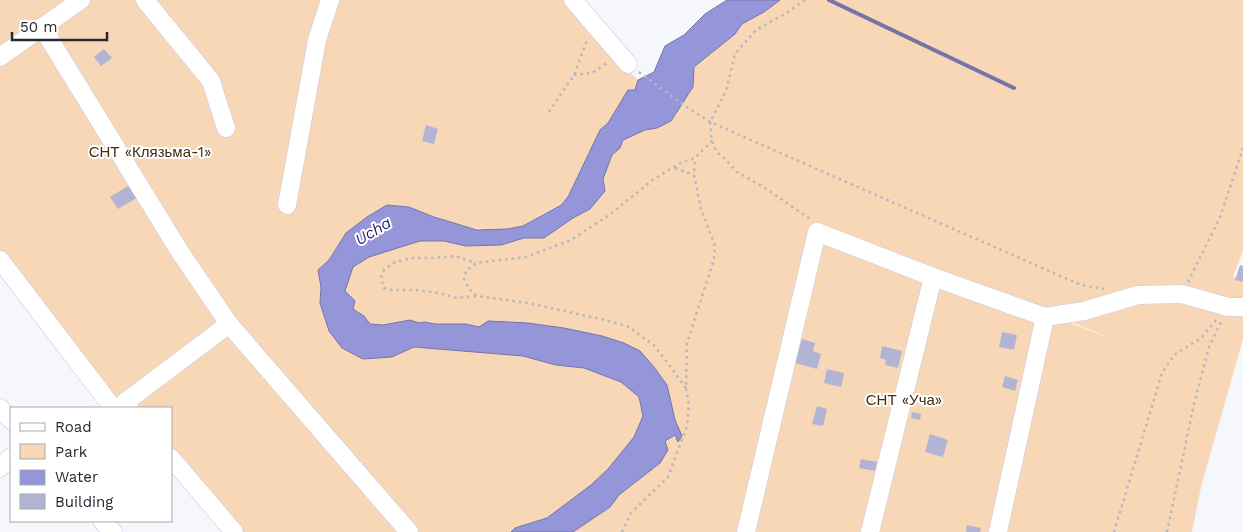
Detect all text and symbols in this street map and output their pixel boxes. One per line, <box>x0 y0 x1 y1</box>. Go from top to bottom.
scale bar <box>12 10 108 42</box>
text: 50 m <box>20 18 57 36</box>
park label: СНТ «Клязьма-1» <box>89 143 211 161</box>
water label: Ucha <box>351 213 395 249</box>
park label: СНТ «Уча» <box>866 391 942 409</box>
legend <box>10 407 172 522</box>
text: Road <box>55 418 92 436</box>
text: Park <box>55 443 88 461</box>
text: Water <box>55 468 98 486</box>
text: Building <box>55 493 113 511</box>

